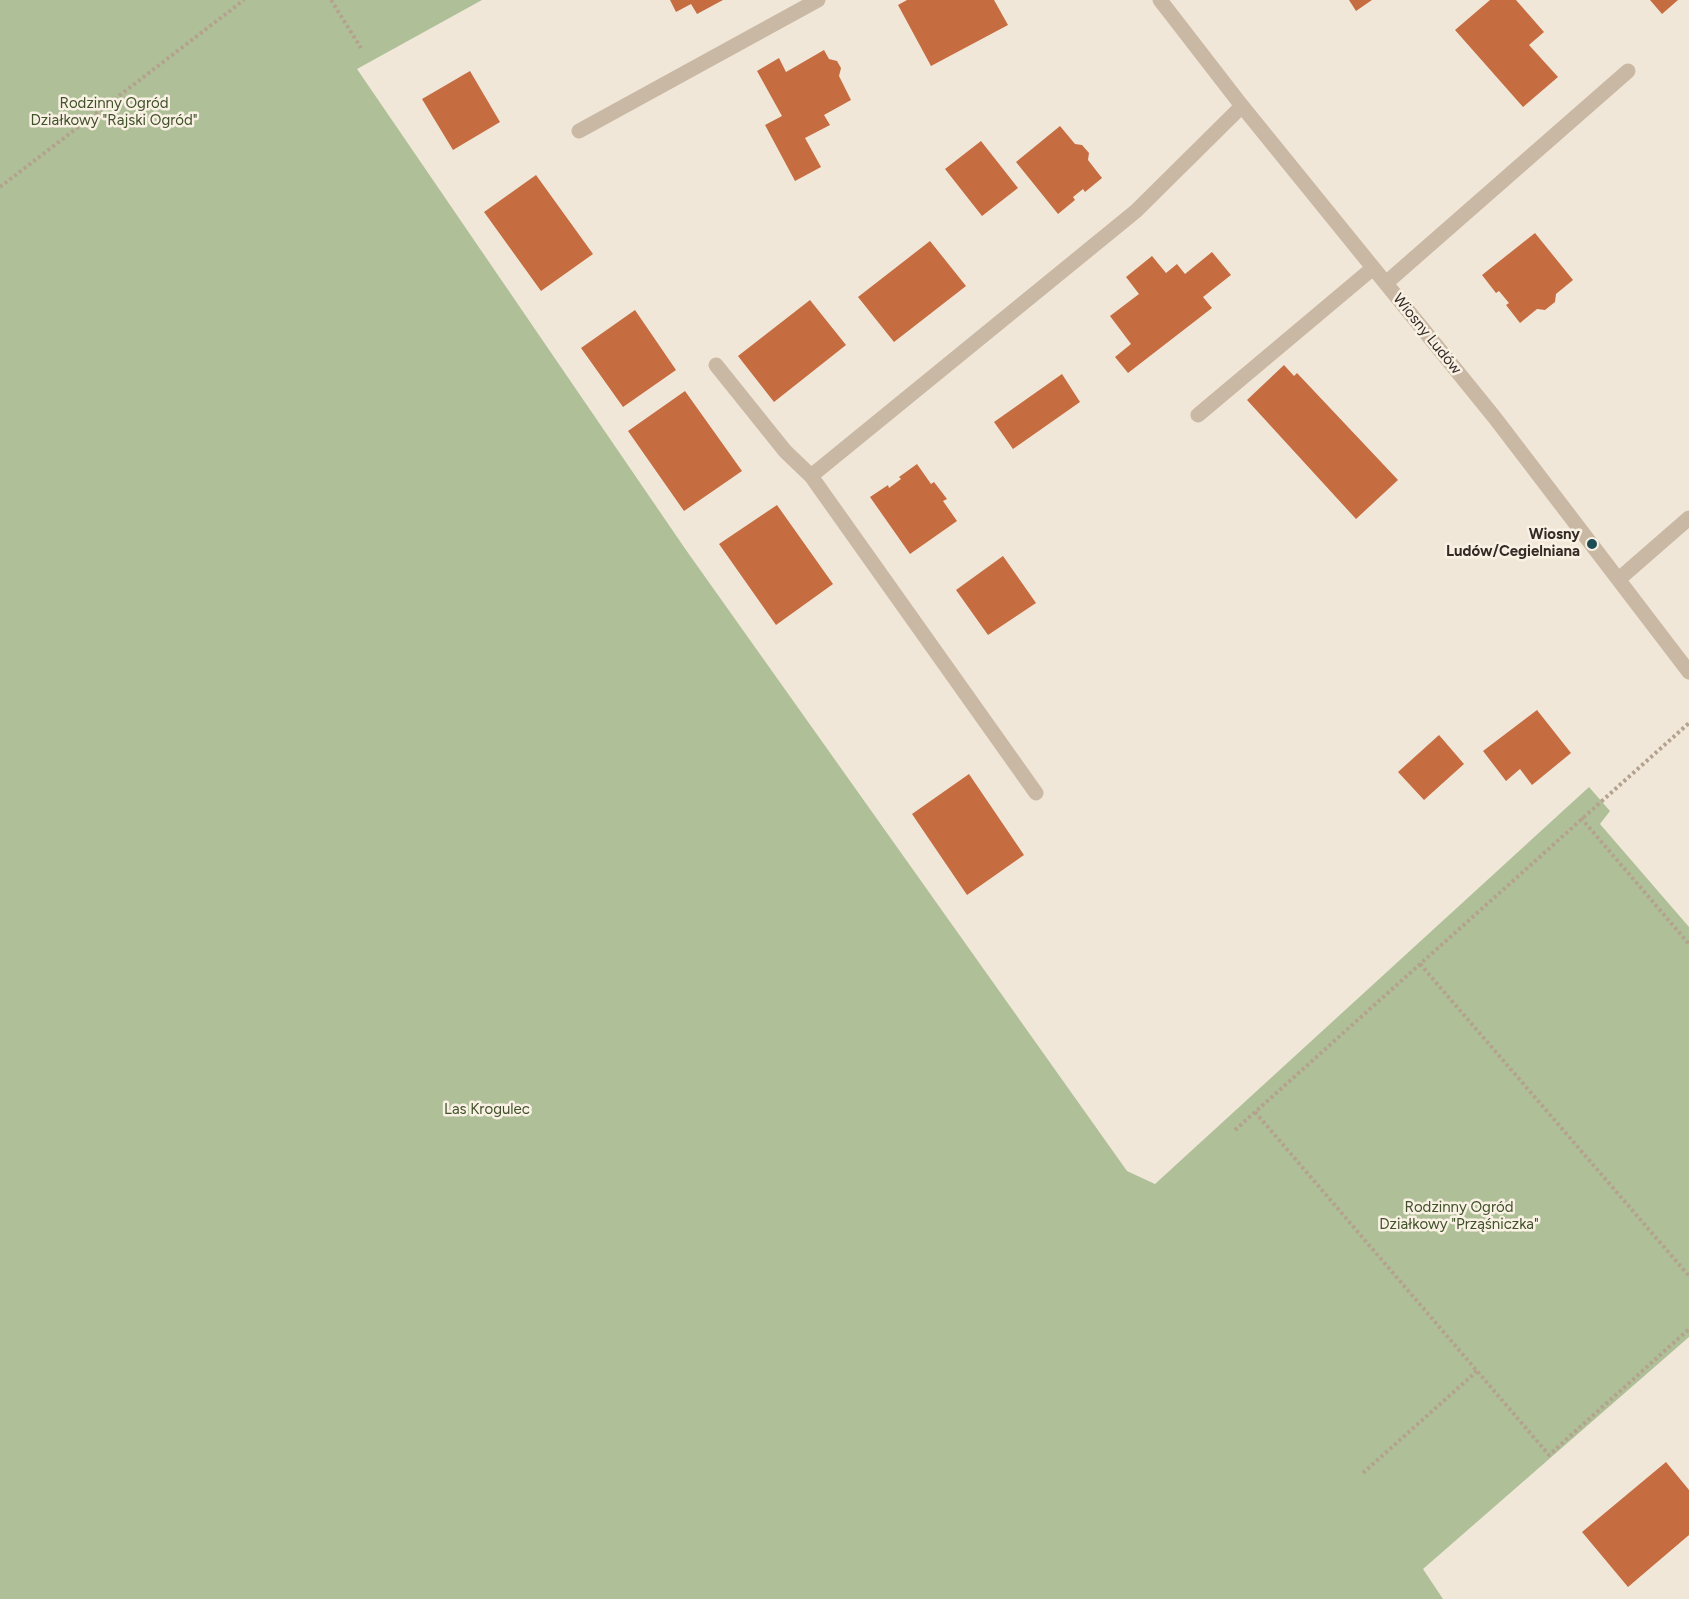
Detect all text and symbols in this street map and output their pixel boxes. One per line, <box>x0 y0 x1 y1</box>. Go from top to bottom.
park label: Rodzinny Ogród Działkowy "Rajski Ogród" <box>30 95 198 130</box>
street label: Wiosny Ludów <box>1389 290 1465 378</box>
place label: Wiosny Ludów/Cegielniana <box>1446 526 1580 561</box>
marker: Wiosny Ludów/Cegielniana <box>1585 537 1599 551</box>
park label: Las Krogulec <box>444 1101 530 1119</box>
park label: Rodzinny Ogród Działkowy "Prząśniczka" <box>1379 1199 1539 1234</box>

